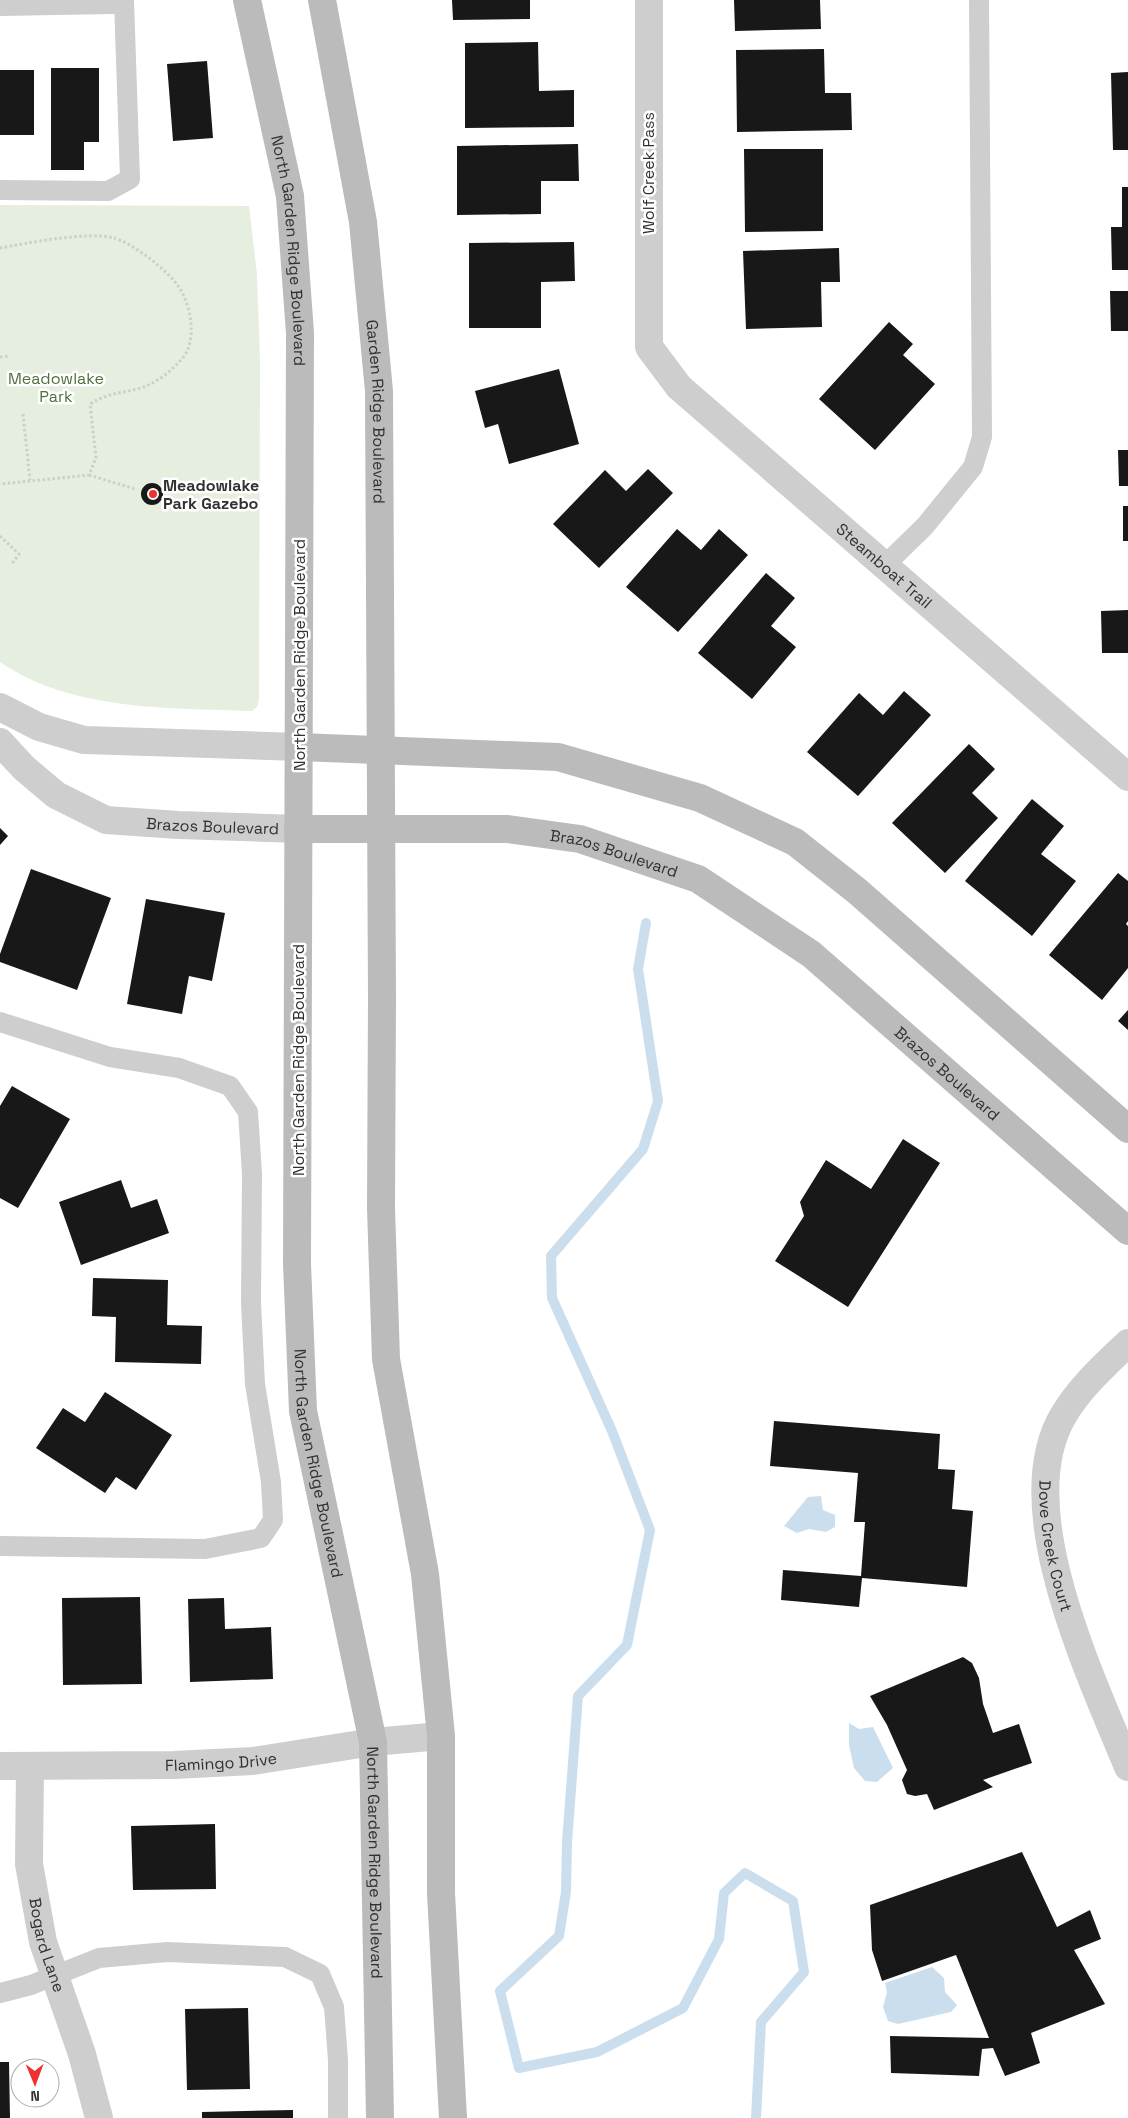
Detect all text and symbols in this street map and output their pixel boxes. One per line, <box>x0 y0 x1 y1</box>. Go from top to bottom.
street label: Wolf Creek Pass <box>638 112 659 234</box>
street label: North Garden Ridge Boulevard <box>266 133 311 366</box>
street label: Garden Ridge Boulevard <box>362 319 390 504</box>
park label: Meadowlake Park <box>8 368 104 407</box>
place label: Meadowlake Park Gazebo <box>163 475 259 514</box>
marker: Meadowlake Park Gazebo <box>147 488 159 500</box>
street label: Steamboat Trail <box>832 518 937 613</box>
street label: North Garden Ridge Boulevard <box>289 539 310 771</box>
street label: Brazos Boulevard <box>146 812 279 839</box>
street label: Brazos Boulevard <box>549 824 681 882</box>
street label: North Garden Ridge Boulevard <box>288 944 309 1176</box>
street label: Brazos Boulevard <box>890 1021 1004 1125</box>
street label: North Garden Ridge Boulevard <box>290 1348 348 1580</box>
street label: Dove Creek Court <box>1035 1480 1077 1614</box>
street label: North Garden Ridge Boulevard <box>363 1746 388 1979</box>
street label: Flamingo Drive <box>165 1747 278 1776</box>
street label: Bogard Lane <box>25 1896 70 1995</box>
north arrow <box>10 2058 60 2108</box>
text: N <box>30 2087 40 2105</box>

